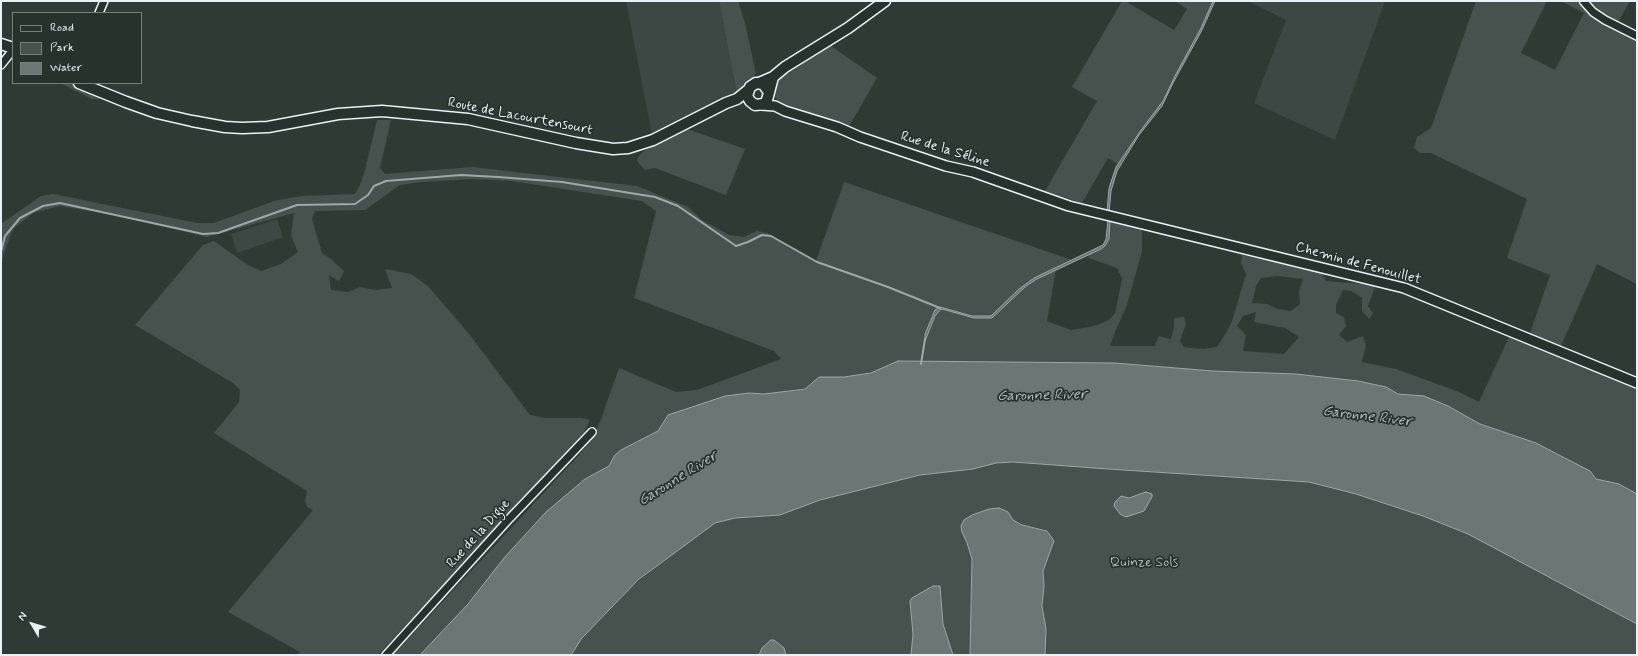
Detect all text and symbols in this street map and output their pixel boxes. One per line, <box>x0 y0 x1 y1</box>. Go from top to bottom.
legend <box>12 12 142 84</box>
text: Road <box>50 20 74 36</box>
text: Park <box>50 40 74 56</box>
text: Water <box>50 60 82 76</box>
street label: Route de Lacourtensourt <box>446 95 594 139</box>
street label: Rue de la Séline <box>898 128 992 172</box>
street label: Chemin de Fenouillet <box>1293 239 1423 289</box>
water label: Garonne River <box>997 386 1087 406</box>
water label: Garonne River <box>1321 403 1413 431</box>
water label: Garonne River <box>635 448 721 510</box>
street label: Rue de la Digue <box>444 496 514 572</box>
park label: Quinze Sols <box>1110 555 1178 571</box>
north arrow <box>12 604 52 644</box>
text: N <box>15 609 30 624</box>

